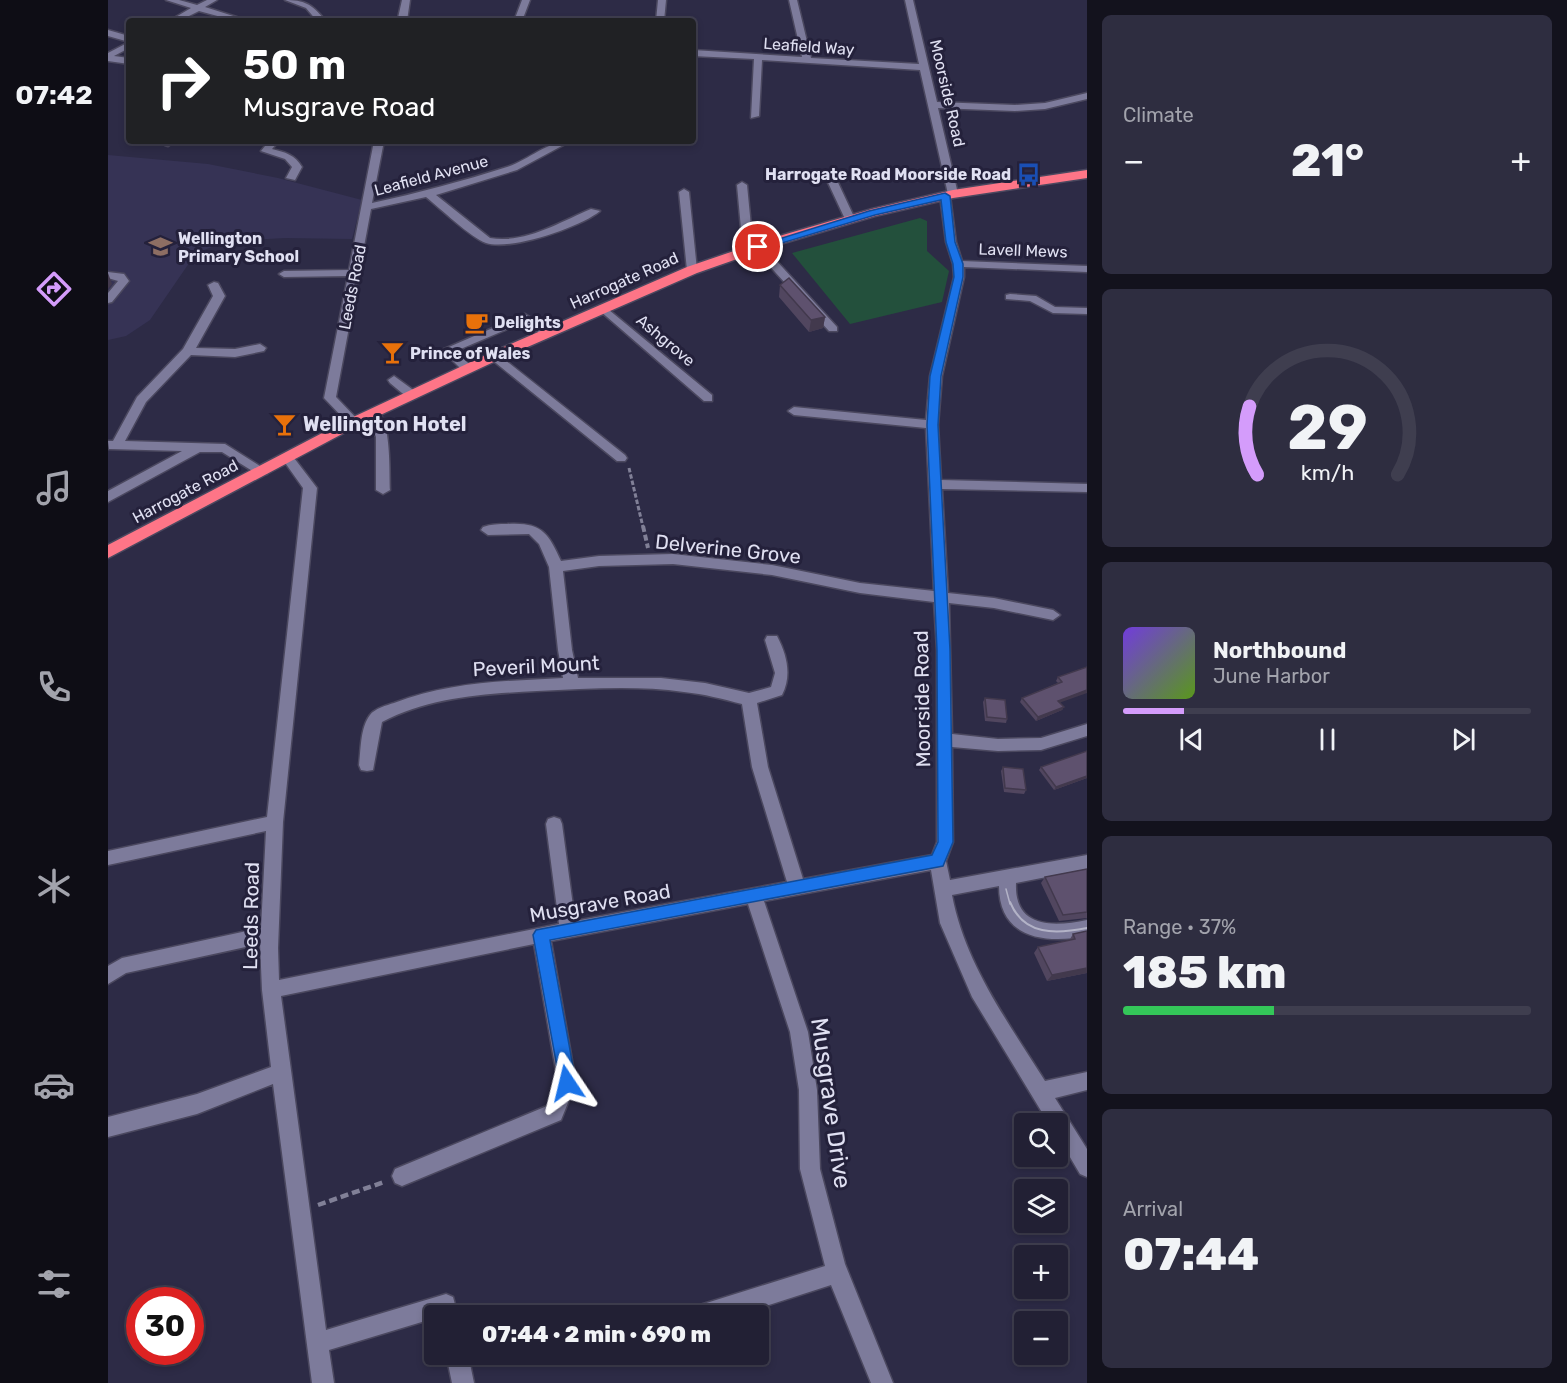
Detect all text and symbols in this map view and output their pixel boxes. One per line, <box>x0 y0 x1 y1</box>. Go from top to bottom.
street label: Leafield Way <box>763 34 855 59</box>
street label: Moorside Road <box>926 38 969 149</box>
text: 50 m <box>243 40 346 90</box>
icon: right <box>144 42 222 120</box>
text: 07:42 <box>15 79 93 111</box>
text: Musgrave Road <box>243 91 435 123</box>
text: Climate <box>1123 103 1194 127</box>
text: 21° <box>1291 134 1364 187</box>
text: − <box>1123 141 1144 180</box>
text: + <box>1510 141 1531 180</box>
street label: Leafield Avenue <box>372 151 490 200</box>
bus stop icon: Harrogate Road Moorside Road <box>1016 161 1042 187</box>
place label: Harrogate Road Moorside Road <box>765 165 1011 184</box>
pin <box>732 221 783 272</box>
place label: Wellington Primary School <box>178 229 299 266</box>
icon: arrive <box>741 230 774 263</box>
school or university icon: Wellington Primary School <box>147 234 173 260</box>
street label: Lavell Mews <box>978 239 1068 262</box>
street label: Leeds Road <box>335 243 370 331</box>
street label: Harrogate Road <box>567 248 681 313</box>
icon: directions <box>33 268 75 310</box>
cafe icon: Delights <box>463 309 489 335</box>
street label: Ashgrove <box>633 310 699 370</box>
place label: Delights <box>494 313 561 332</box>
bar icon: Prince of Wales <box>379 340 405 366</box>
place label: Prince of Wales <box>410 344 531 363</box>
text: 29 <box>1287 391 1367 465</box>
bar icon: Wellington Hotel <box>272 411 298 437</box>
place label: Wellington Hotel <box>303 412 467 436</box>
street label: Harrogate Road <box>129 456 241 527</box>
text: km/h <box>1300 460 1354 485</box>
icon: music <box>33 467 75 509</box>
street label: Delverine Grove <box>654 529 802 569</box>
street label: Moorside Road <box>909 630 935 768</box>
text: Northbound <box>1213 637 1346 664</box>
street label: Peveril Mount <box>472 651 600 681</box>
text: June Harbor <box>1213 664 1330 688</box>
icon: phone <box>33 666 75 708</box>
icon: previous <box>1175 723 1208 756</box>
icon: pause <box>1311 723 1344 756</box>
icon: next <box>1447 723 1480 756</box>
street label: Leeds Road <box>238 862 264 970</box>
icon: climate <box>33 865 75 907</box>
street label: Musgrave Road <box>528 879 672 927</box>
text: Range · 37% <box>1123 915 1236 939</box>
text: 185 km <box>1123 946 1286 999</box>
street label: Musgrave Drive <box>805 1016 857 1190</box>
position arrow <box>535 1051 599 1115</box>
icon: car <box>33 1064 75 1106</box>
map controls <box>1014 1113 1068 1365</box>
button: search <box>1014 1113 1068 1167</box>
button: layers <box>1014 1179 1068 1233</box>
text: Arrival <box>1123 1197 1183 1221</box>
text: 07:44 <box>1123 1228 1259 1281</box>
button: + <box>1014 1245 1068 1299</box>
icon: filters <box>33 1263 75 1305</box>
speed limit sign: 30 <box>126 1287 204 1365</box>
button: − <box>1014 1311 1068 1365</box>
text: 07:44 · 2 min · 690 m <box>482 1321 711 1348</box>

